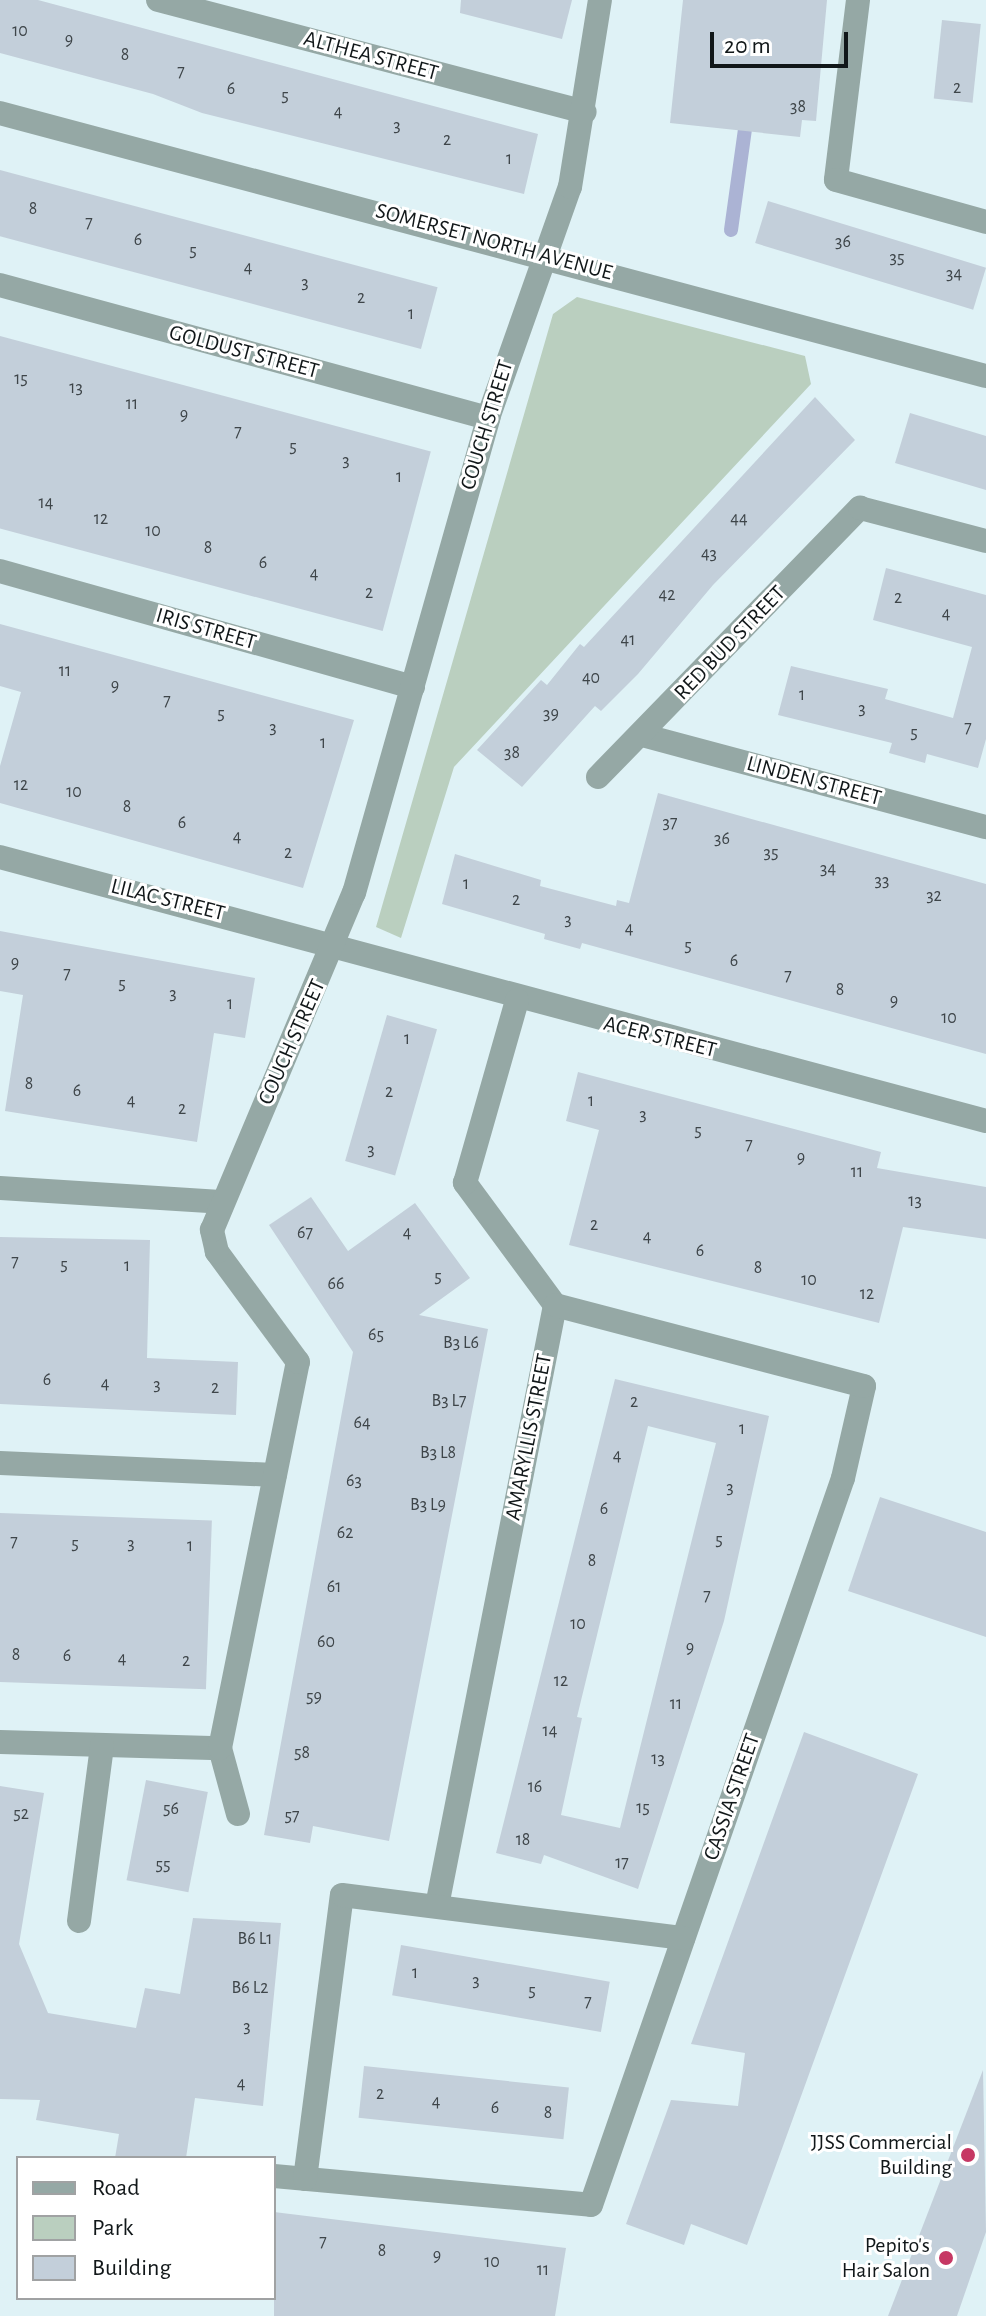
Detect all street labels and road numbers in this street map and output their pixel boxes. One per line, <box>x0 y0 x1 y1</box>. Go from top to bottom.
street label: ALTHEA STREET <box>301 25 441 87</box>
street label: SOMERSET NORTH AVENUE <box>373 198 615 286</box>
street label: GOLDUST STREET <box>166 319 322 385</box>
street label: COUCH STREET <box>455 357 519 493</box>
street label: RED BUD STREET <box>669 580 791 706</box>
street label: IRIS STREET <box>153 602 259 656</box>
street label: LINDEN STREET <box>744 750 884 812</box>
street label: LILAC STREET <box>108 873 228 927</box>
street label: COUCH STREET <box>253 975 331 1109</box>
street label: ACER STREET <box>601 1010 719 1064</box>
street label: AMARYLLIS STREET <box>500 1351 558 1523</box>
street label: CASSIA STREET <box>698 1730 766 1864</box>

